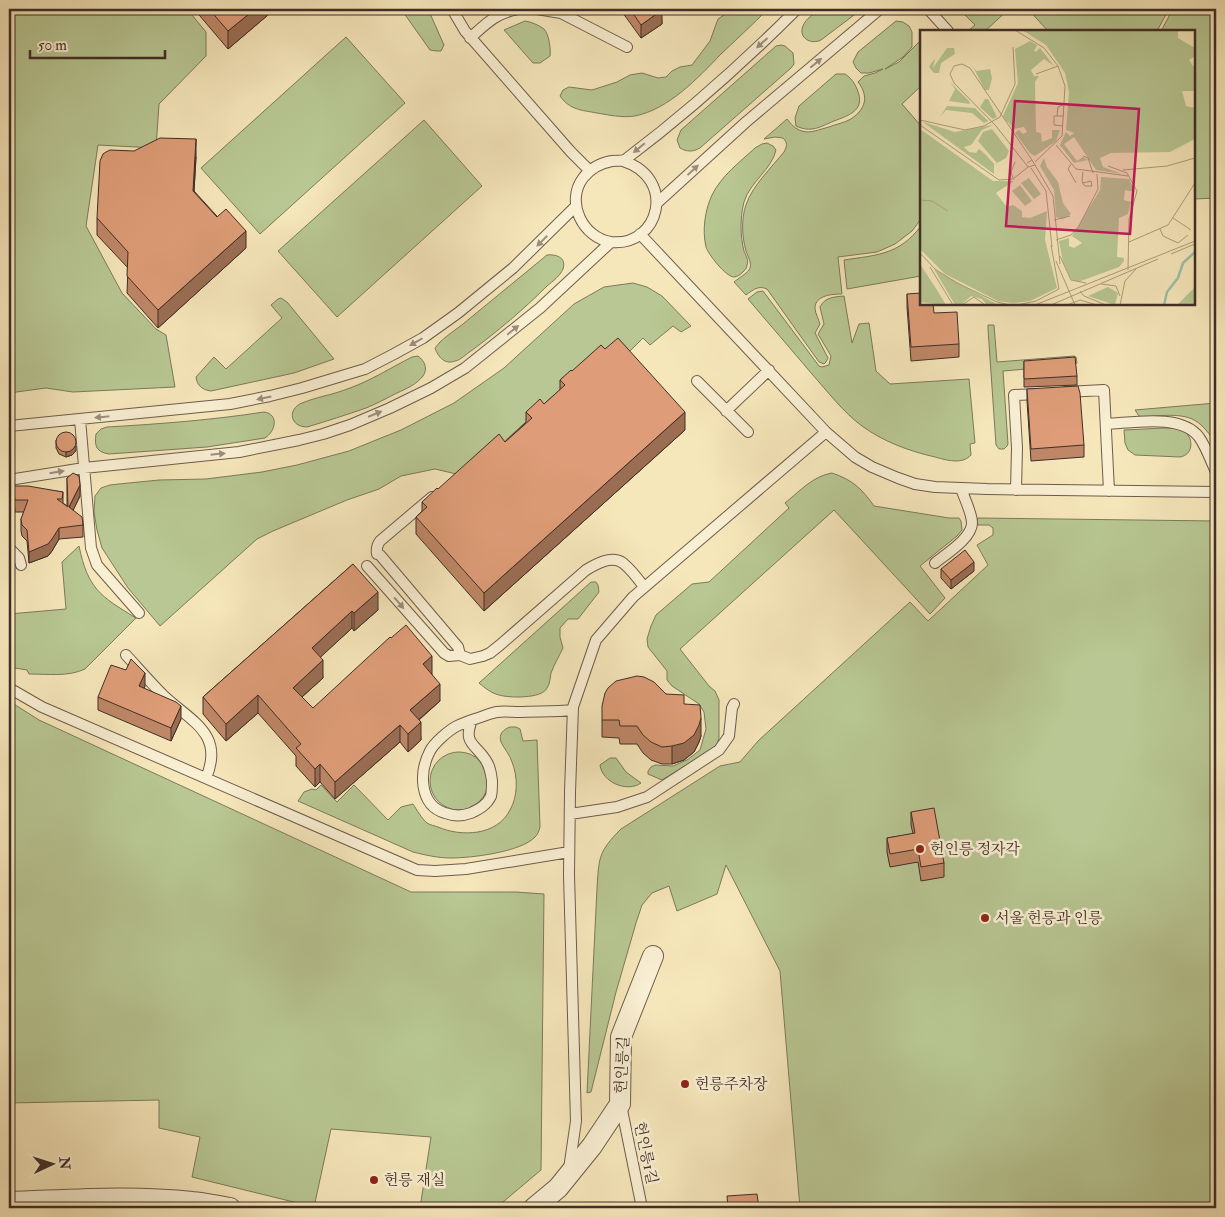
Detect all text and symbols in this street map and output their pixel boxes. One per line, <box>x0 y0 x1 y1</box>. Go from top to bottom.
scale bar <box>30 28 165 60</box>
inset map <box>920 30 1195 305</box>
text: 50 m <box>38 36 67 55</box>
one-way arrow <box>757 37 769 49</box>
one-way arrow <box>809 58 822 69</box>
one-way arrow <box>633 143 646 154</box>
one-way arrow <box>687 164 699 176</box>
one-way arrow <box>536 234 548 246</box>
one-way arrow <box>506 325 520 335</box>
one-way arrow <box>409 338 422 347</box>
one-way arrow <box>255 394 271 402</box>
one-way arrow <box>368 410 382 418</box>
one-way arrow <box>94 413 110 421</box>
one-way arrow <box>211 450 227 458</box>
one-way arrow <box>49 468 65 476</box>
one-way arrow <box>394 596 405 609</box>
place label: 헌인릉 정자각 <box>930 840 1021 859</box>
marker: 헌인릉 정자각 <box>914 843 926 855</box>
place label: 서울 헌릉과 인릉 <box>995 909 1103 928</box>
marker: 서울 헌릉과 인릉 <box>979 912 991 924</box>
street label: 헌인릉길 <box>611 1036 634 1094</box>
place label: 헌릉주차장 <box>695 1075 768 1094</box>
marker: 헌릉주차장 <box>679 1078 691 1090</box>
street label: 헌인릉1길 <box>630 1120 661 1186</box>
north arrow <box>28 1140 78 1190</box>
text: N <box>55 1155 73 1170</box>
place label: 헌릉 재실 <box>384 1171 445 1190</box>
marker: 헌릉 재실 <box>368 1174 380 1186</box>

